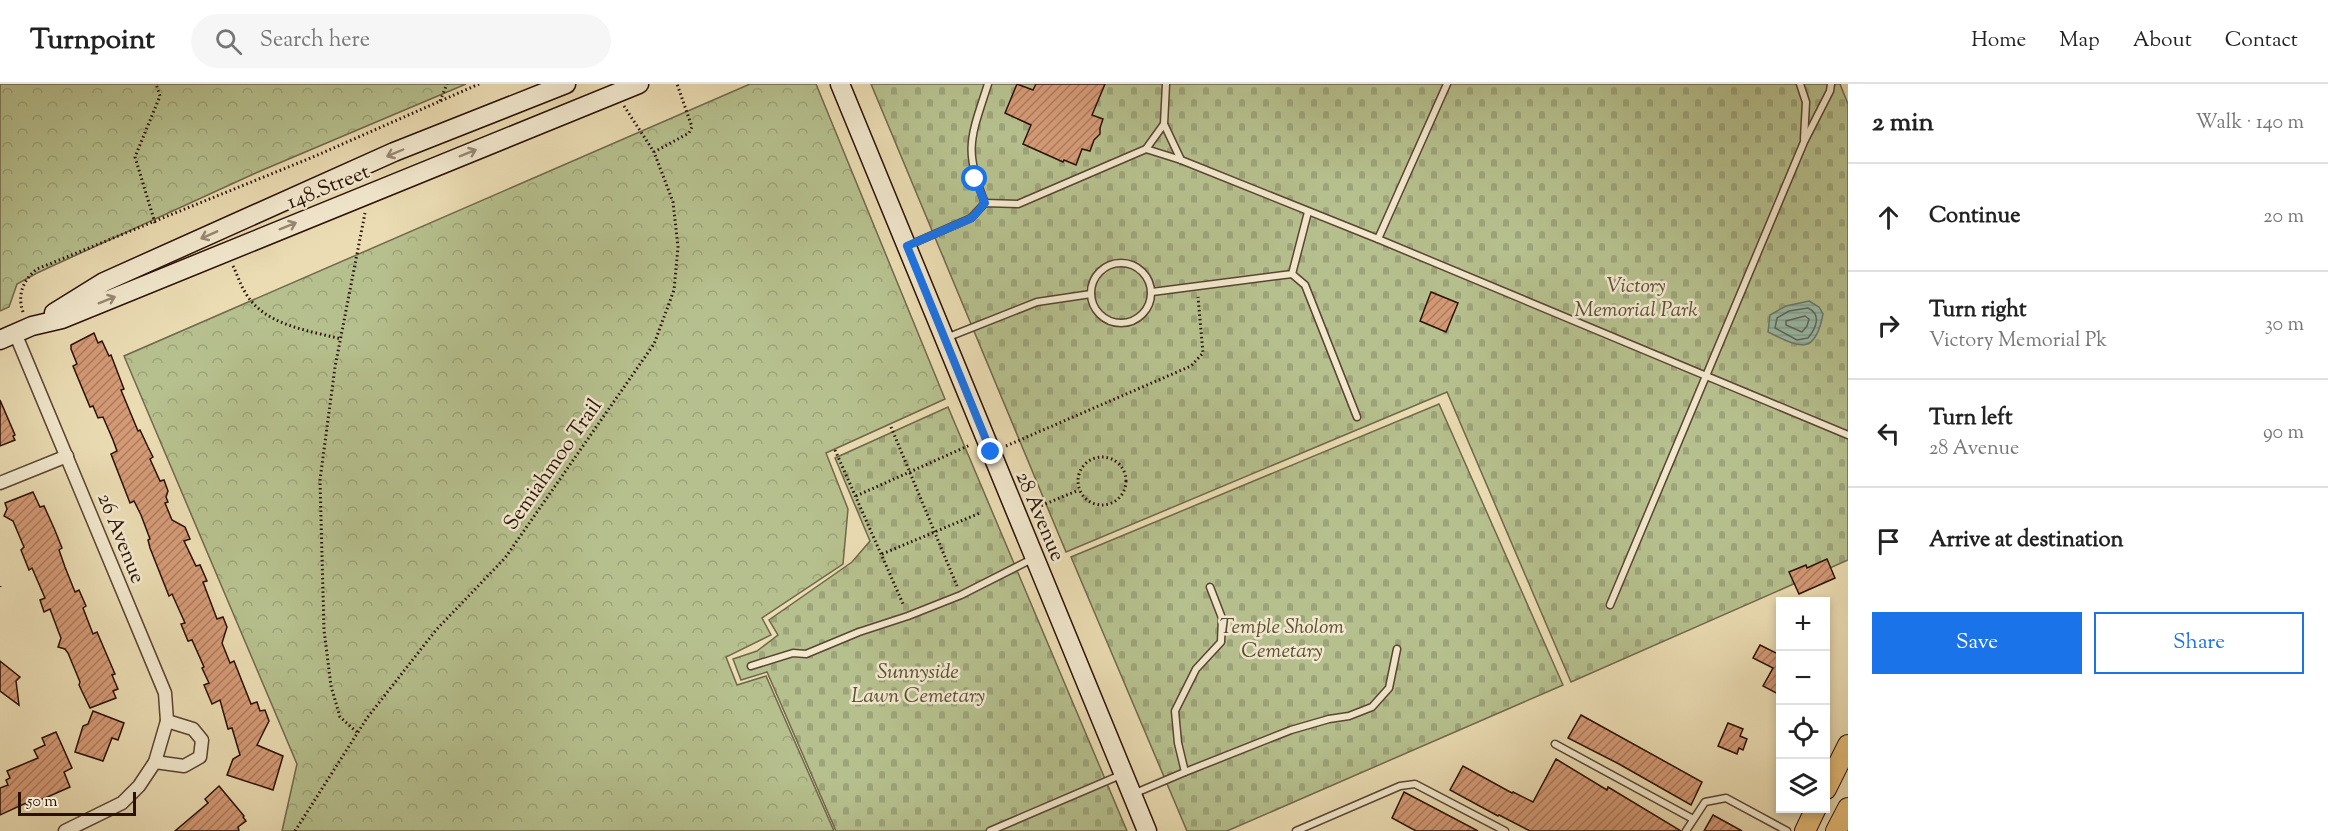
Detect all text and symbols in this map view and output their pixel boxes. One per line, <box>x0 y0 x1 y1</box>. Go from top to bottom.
search box <box>191 14 611 68</box>
text: Turnpoint <box>30 21 155 61</box>
icon: search <box>212 25 245 58</box>
text: Search here <box>260 25 370 57</box>
text: Home <box>1971 26 2026 56</box>
text: Map <box>2059 26 2100 56</box>
text: About <box>2133 26 2192 56</box>
text: Contact <box>2225 26 2298 56</box>
text: 2 min <box>1872 105 1934 142</box>
text: Walk · 140 m <box>2195 109 2304 138</box>
one-way arrow <box>386 147 404 159</box>
one-way arrow <box>459 147 477 158</box>
street label: 148 Street <box>283 158 375 218</box>
route start <box>961 165 987 191</box>
icon: ahead <box>1872 201 1905 234</box>
text: Continue <box>1929 201 2020 233</box>
text: 20 m <box>2263 203 2304 232</box>
one-way arrow <box>278 220 296 231</box>
one-way arrow <box>201 230 219 241</box>
park label: Victory Memorial Park <box>1574 272 1698 326</box>
one-way arrow <box>97 294 116 305</box>
text: Turn right <box>1929 295 2026 327</box>
icon: right <box>1872 309 1905 342</box>
text: 30 m <box>2265 311 2304 340</box>
text: Victory Memorial Pk <box>1929 327 2107 356</box>
street label: Semiahmoo Trail <box>497 393 610 537</box>
text: Turn left <box>1929 403 2012 435</box>
icon: left <box>1872 417 1905 450</box>
text: 90 m <box>2263 419 2304 448</box>
text: 28 Avenue <box>1929 435 2019 464</box>
route end <box>977 438 1003 464</box>
street label: 28 Avenue <box>1007 467 1072 566</box>
street label: 26 Avenue <box>88 489 152 588</box>
icon: arrive <box>1872 525 1905 558</box>
text: Arrive at destination <box>1929 525 2124 557</box>
map controls <box>1776 597 1830 813</box>
button: + <box>1776 597 1830 651</box>
button: Save <box>1872 612 2082 674</box>
button: Share <box>2094 612 2304 674</box>
park label: Temple Sholom Cemetary <box>1220 613 1344 667</box>
button: − <box>1776 651 1830 705</box>
park label: Sunnyside Lawn Cemetary <box>851 658 985 712</box>
button: locate <box>1776 705 1830 759</box>
button: layers <box>1776 759 1830 813</box>
scale bar <box>18 789 136 816</box>
text: 50 m <box>27 791 58 814</box>

